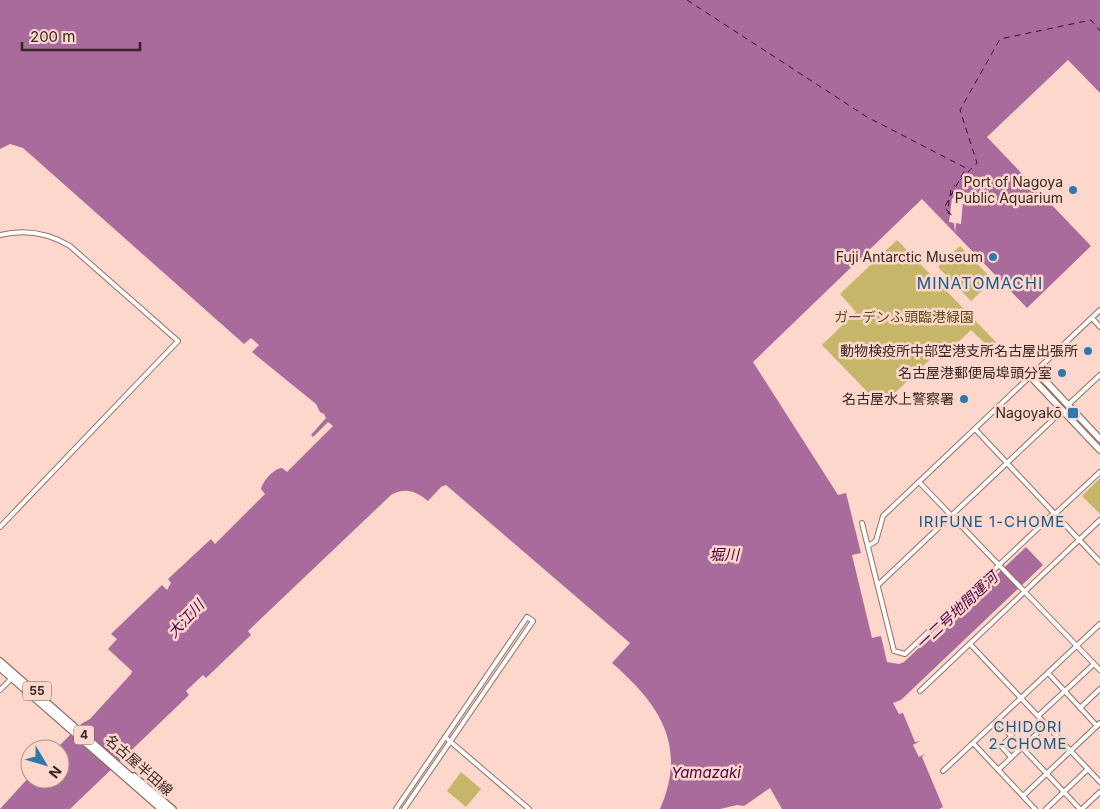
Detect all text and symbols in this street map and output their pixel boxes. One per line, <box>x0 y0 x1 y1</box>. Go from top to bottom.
scale bar <box>22 20 140 52</box>
text: 200 m <box>30 27 75 46</box>
place label: Port of Nagoya Public Aquarium <box>955 173 1063 206</box>
marker: Port of Nagoya Public Aquarium <box>1067 184 1079 196</box>
place label: Fuji Antarctic Museum <box>836 248 983 265</box>
marker: Fuji Antarctic Museum <box>987 251 999 263</box>
district label: MINATOMACHI <box>917 273 1043 293</box>
park label: ガーデンふ頭臨港緑園 <box>834 308 974 325</box>
place label: 動物検疫所中部空港支所名古屋出張所 <box>840 342 1078 359</box>
marker: 動物検疫所中部空港支所名古屋出張所 <box>1082 345 1094 357</box>
place label: 名古屋港郵便局埠頭分室 <box>898 364 1052 381</box>
marker: 名古屋港郵便局埠頭分室 <box>1056 367 1068 379</box>
place label: 名古屋水上警察署 <box>842 390 954 407</box>
marker: 名古屋水上警察署 <box>958 393 970 405</box>
place label: Nagoyakō <box>995 404 1062 421</box>
marker: Nagoyakō <box>1066 406 1080 420</box>
district label: IRIFUNE 1-CHOME <box>919 512 1065 531</box>
water label: 堀川 <box>709 545 741 564</box>
water label: 一二号地間運河 <box>912 566 1004 653</box>
water label: 大江川 <box>163 594 209 642</box>
road number: 55 <box>23 681 51 700</box>
district label: CHIDORI 2-CHOME <box>988 717 1068 753</box>
road number: 4 <box>74 726 94 744</box>
street label: 名古屋半田線 <box>102 731 177 799</box>
north arrow <box>20 739 70 789</box>
text: N <box>46 763 66 782</box>
water label: Yamazaki <box>671 763 741 782</box>

